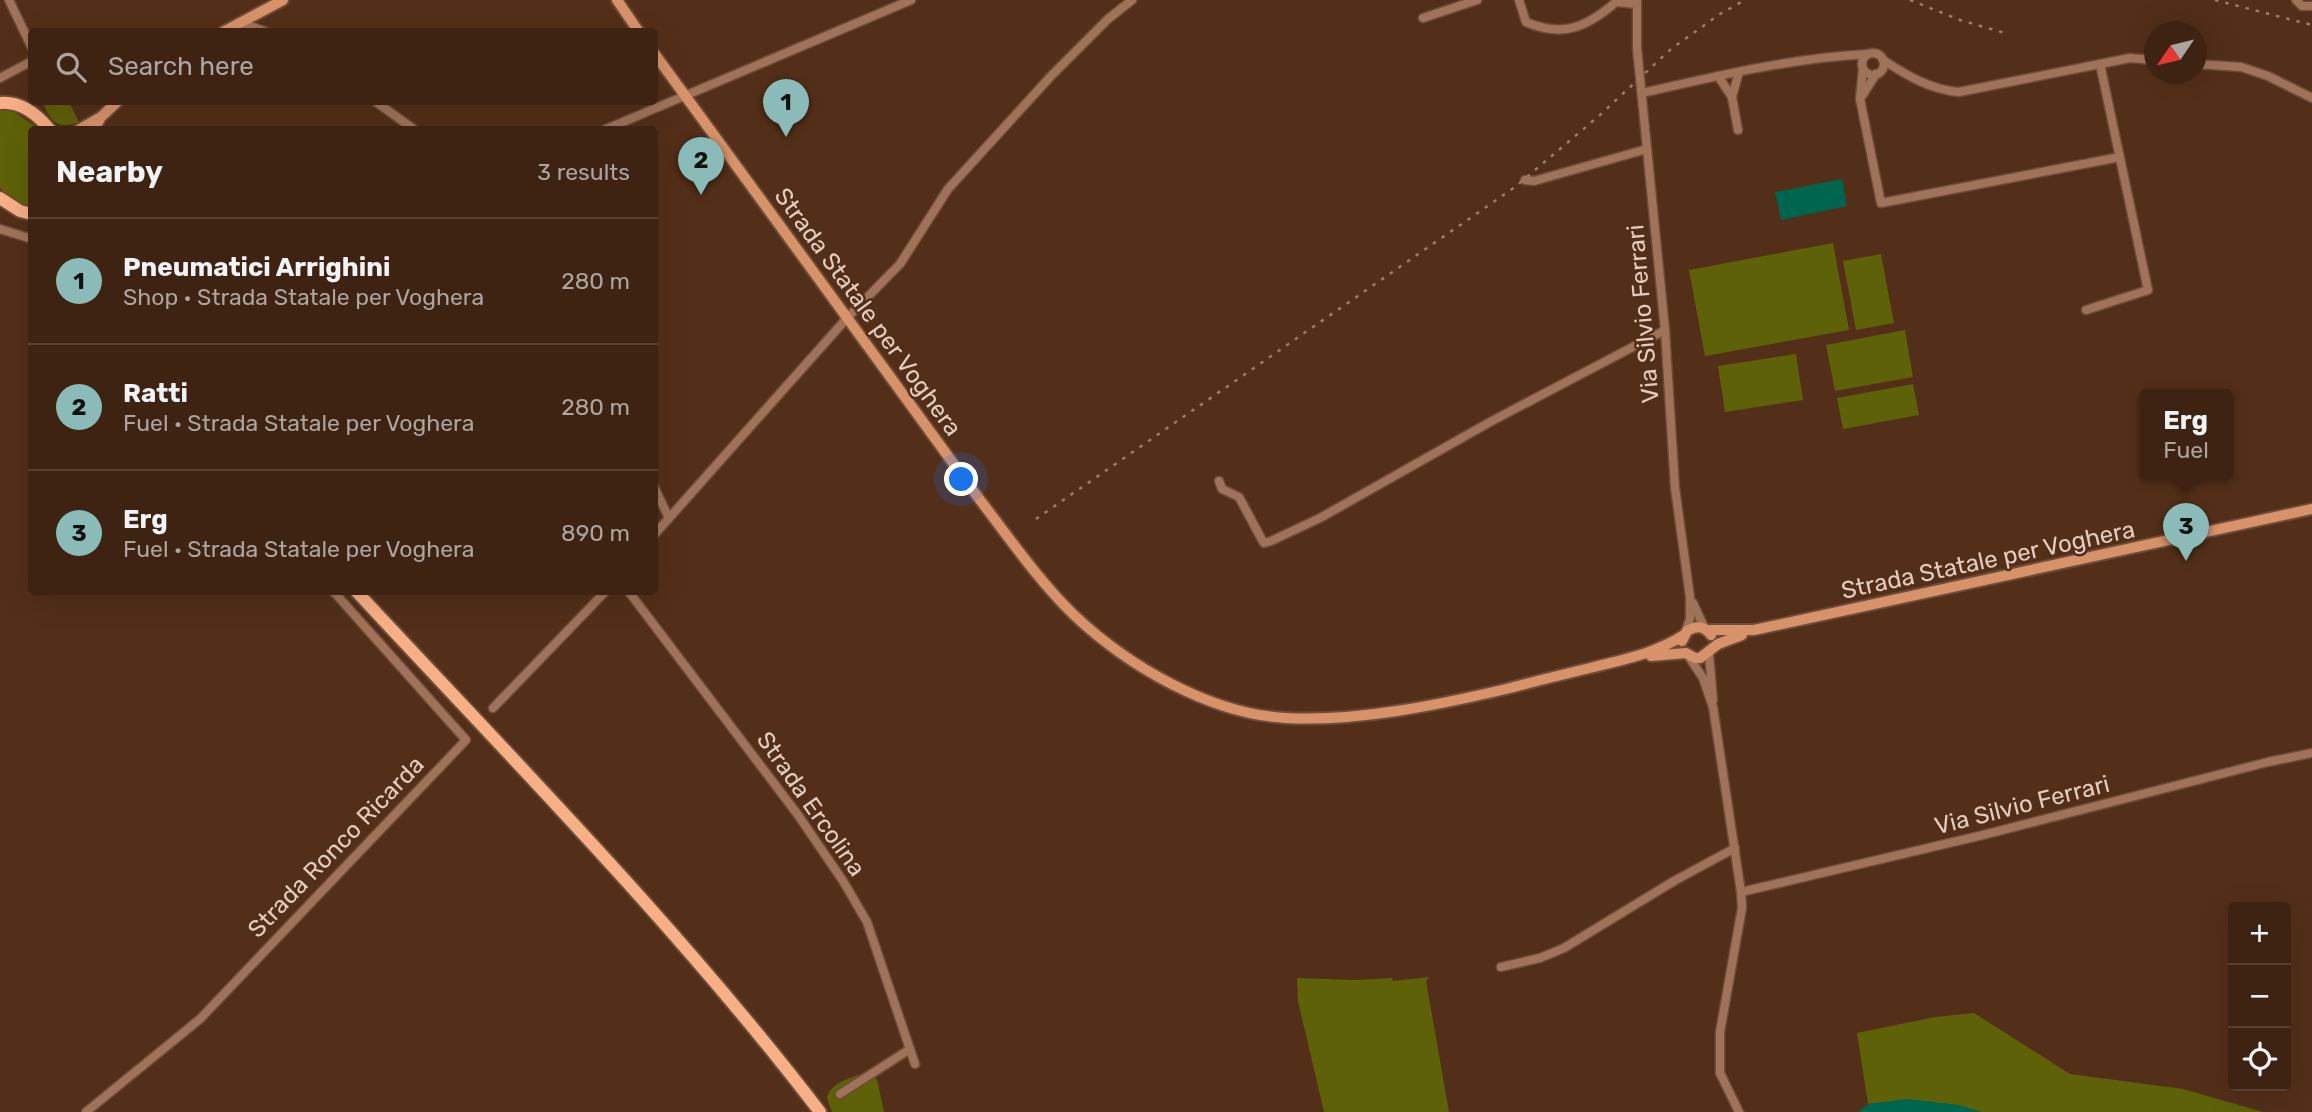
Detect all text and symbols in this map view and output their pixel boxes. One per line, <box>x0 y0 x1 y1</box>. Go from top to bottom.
north arrow <box>2144 21 2207 84</box>
search box <box>28 28 658 105</box>
icon: search <box>52 48 90 86</box>
text: Search here <box>108 51 254 82</box>
pin: 1 <box>763 79 809 137</box>
pin: 2 <box>678 137 724 195</box>
text: Nearby <box>56 154 163 190</box>
text: 3 results <box>537 158 630 186</box>
street label: Strada Statale per Voghera <box>769 183 967 441</box>
street label: Via Silvio Ferrari <box>1621 223 1665 405</box>
text: Pneumatici Arrighini <box>123 252 390 283</box>
text: 1 <box>73 267 85 295</box>
text: 280 m <box>561 267 630 295</box>
text: Shop · Strada Statale per Voghera <box>123 283 484 311</box>
text: Ratti <box>123 378 188 409</box>
popup <box>2139 389 2233 480</box>
text: 2 <box>72 393 86 421</box>
text: 280 m <box>561 393 630 421</box>
text: Erg <box>2163 405 2208 436</box>
text: Fuel · Strada Statale per Voghera <box>123 409 474 437</box>
text: Fuel <box>2163 436 2209 464</box>
your location <box>944 462 978 496</box>
pin: 3 <box>2163 503 2209 561</box>
text: Erg <box>123 504 168 535</box>
street label: Strada Statale per Voghera <box>1839 515 2137 605</box>
text: 3 <box>71 519 87 547</box>
text: 890 m <box>561 519 630 547</box>
text: Fuel · Strada Statale per Voghera <box>123 535 474 563</box>
street label: Strada Ercolina <box>751 726 871 882</box>
street label: Strada Ronco Ricarda <box>242 751 430 943</box>
street label: Via Silvio Ferrari <box>1932 770 2112 840</box>
map controls <box>2228 902 2291 1091</box>
button: + <box>2228 902 2291 965</box>
button: − <box>2228 965 2291 1028</box>
button: locate <box>2228 1028 2291 1091</box>

